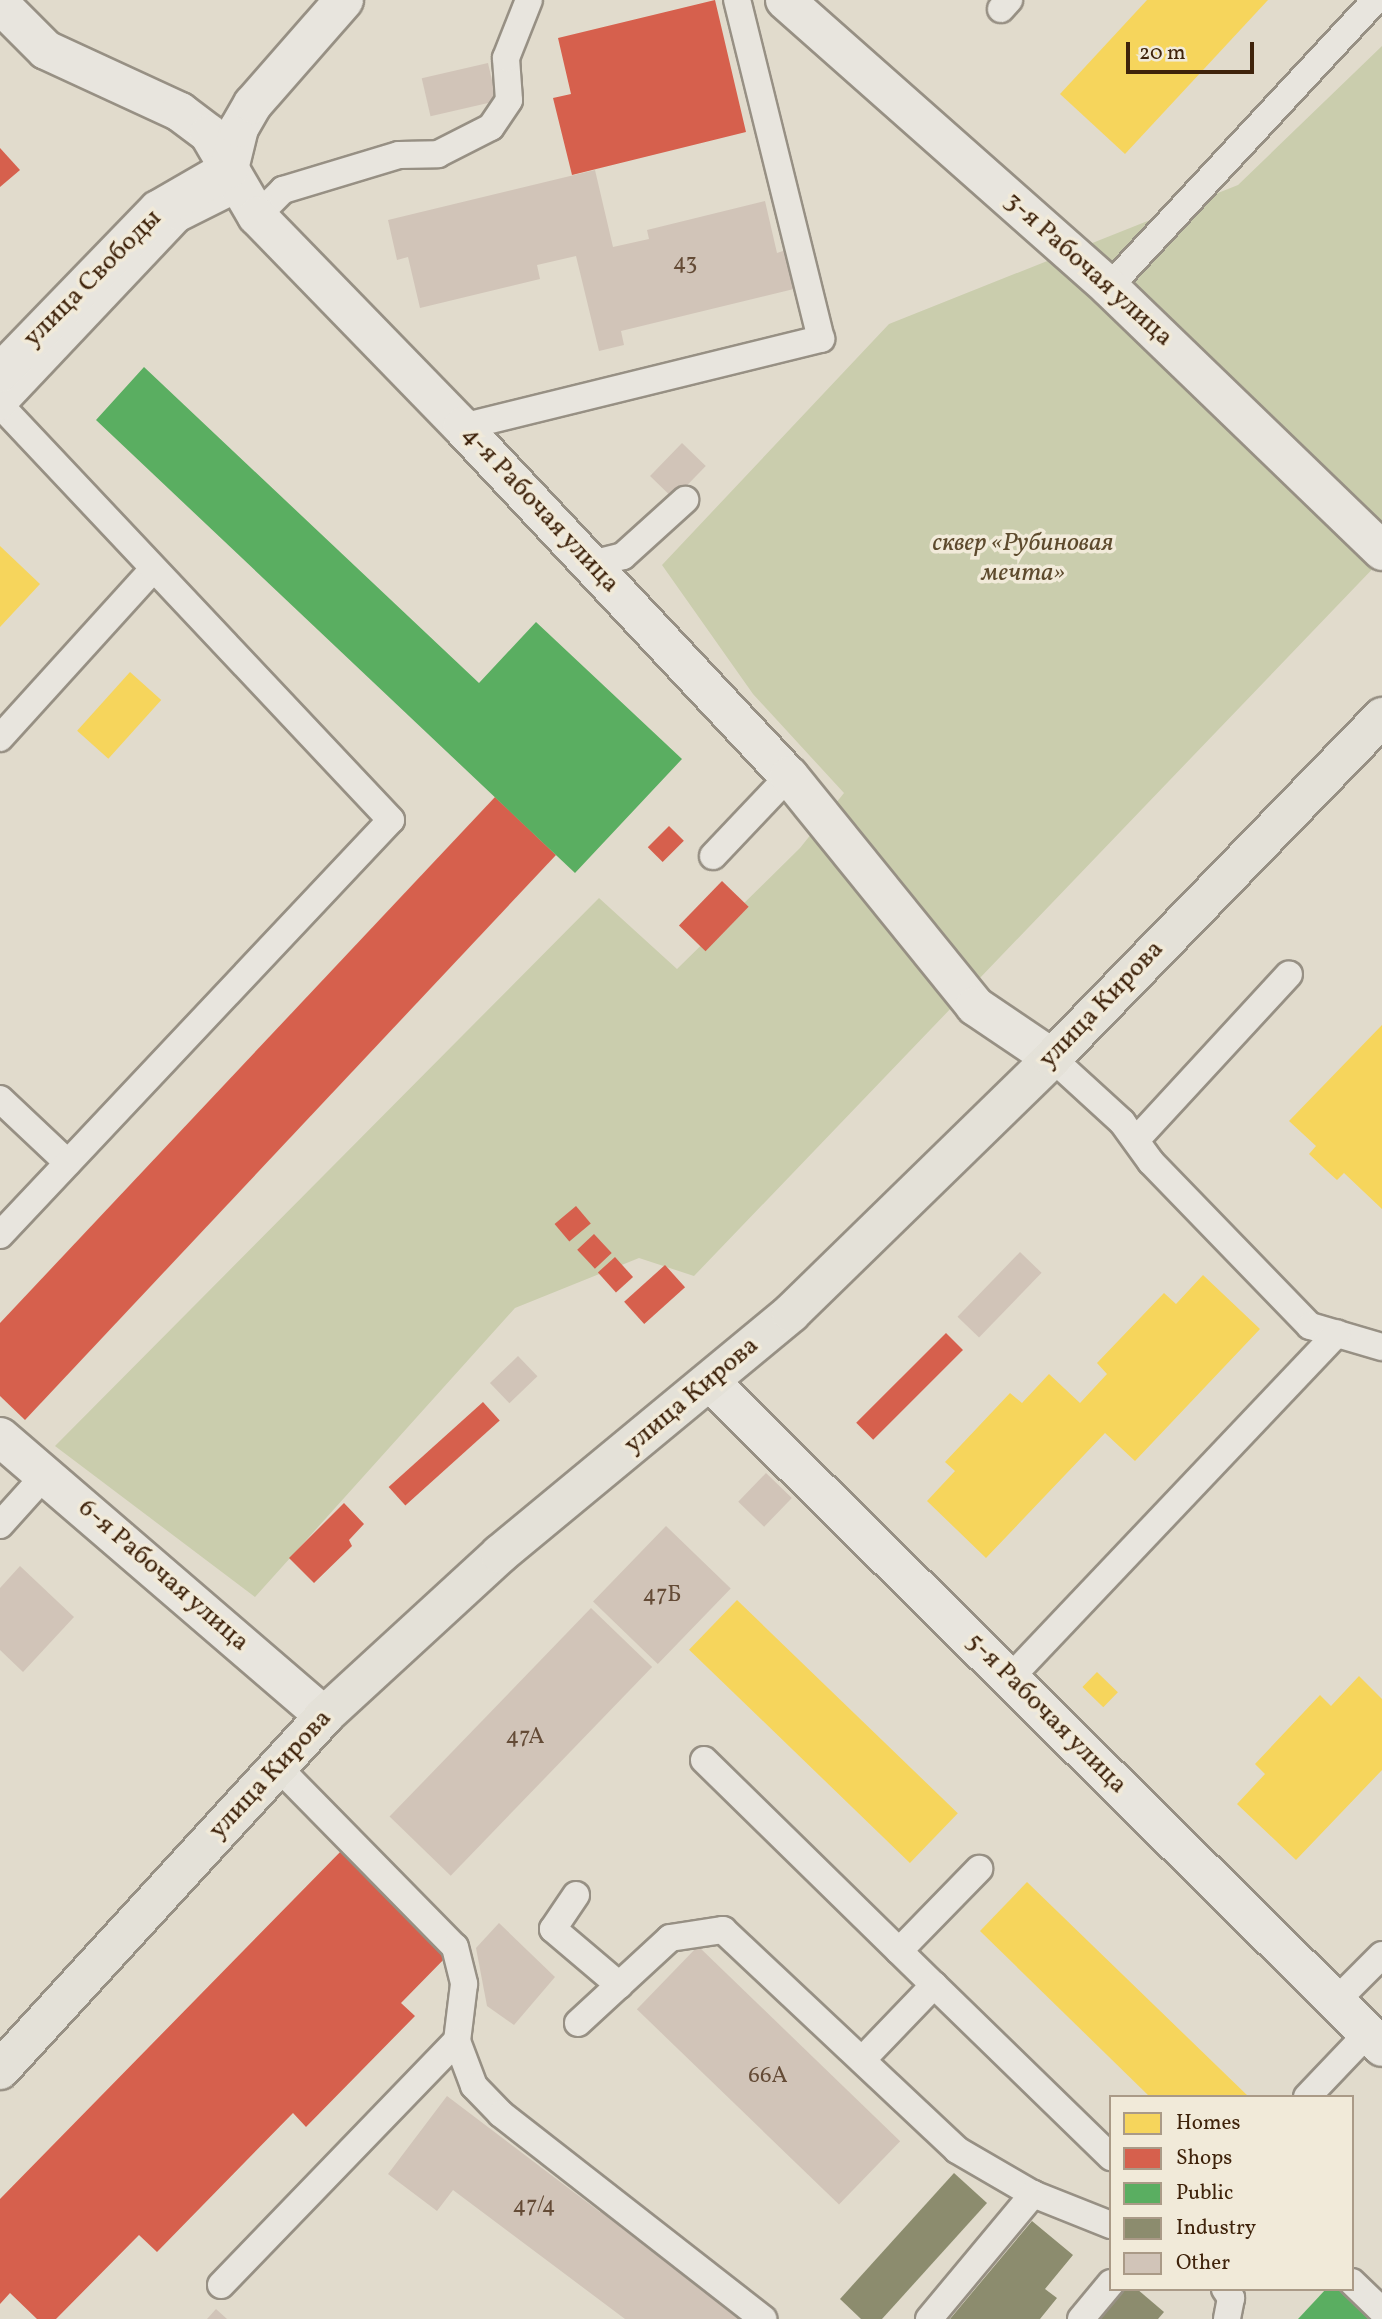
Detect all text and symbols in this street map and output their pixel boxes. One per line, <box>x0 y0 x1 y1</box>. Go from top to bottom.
scale bar <box>1130 28 1258 72</box>
text: 20 m <box>1139 39 1185 68</box>
street label: 3-я Рабочая улица <box>997 186 1179 354</box>
street label: улица Свободы <box>18 204 168 354</box>
house number: 43 <box>673 249 697 277</box>
street label: 4-я Рабочая улица <box>454 420 626 600</box>
park label: сквер «Рубиновая мечта» <box>933 528 1113 590</box>
street label: улица Кирова <box>1033 934 1171 1076</box>
street label: улица Кирова <box>618 1331 766 1461</box>
street label: 6-я Рабочая улица <box>71 1493 255 1659</box>
house number: 47Б <box>642 1581 682 1609</box>
street label: 5-я Рабочая улица <box>959 1627 1133 1801</box>
street label: улица Кирова <box>203 1704 339 1846</box>
house number: 47А <box>506 1723 544 1751</box>
house number: 66А <box>748 2062 788 2090</box>
legend <box>1109 2095 1354 2291</box>
text: Homes <box>1176 2109 1241 2138</box>
text: Shops <box>1176 2144 1232 2173</box>
text: Public <box>1176 2179 1233 2208</box>
house number: 47/4 <box>512 2192 556 2220</box>
text: Industry <box>1176 2214 1256 2243</box>
text: Other <box>1176 2249 1230 2278</box>

